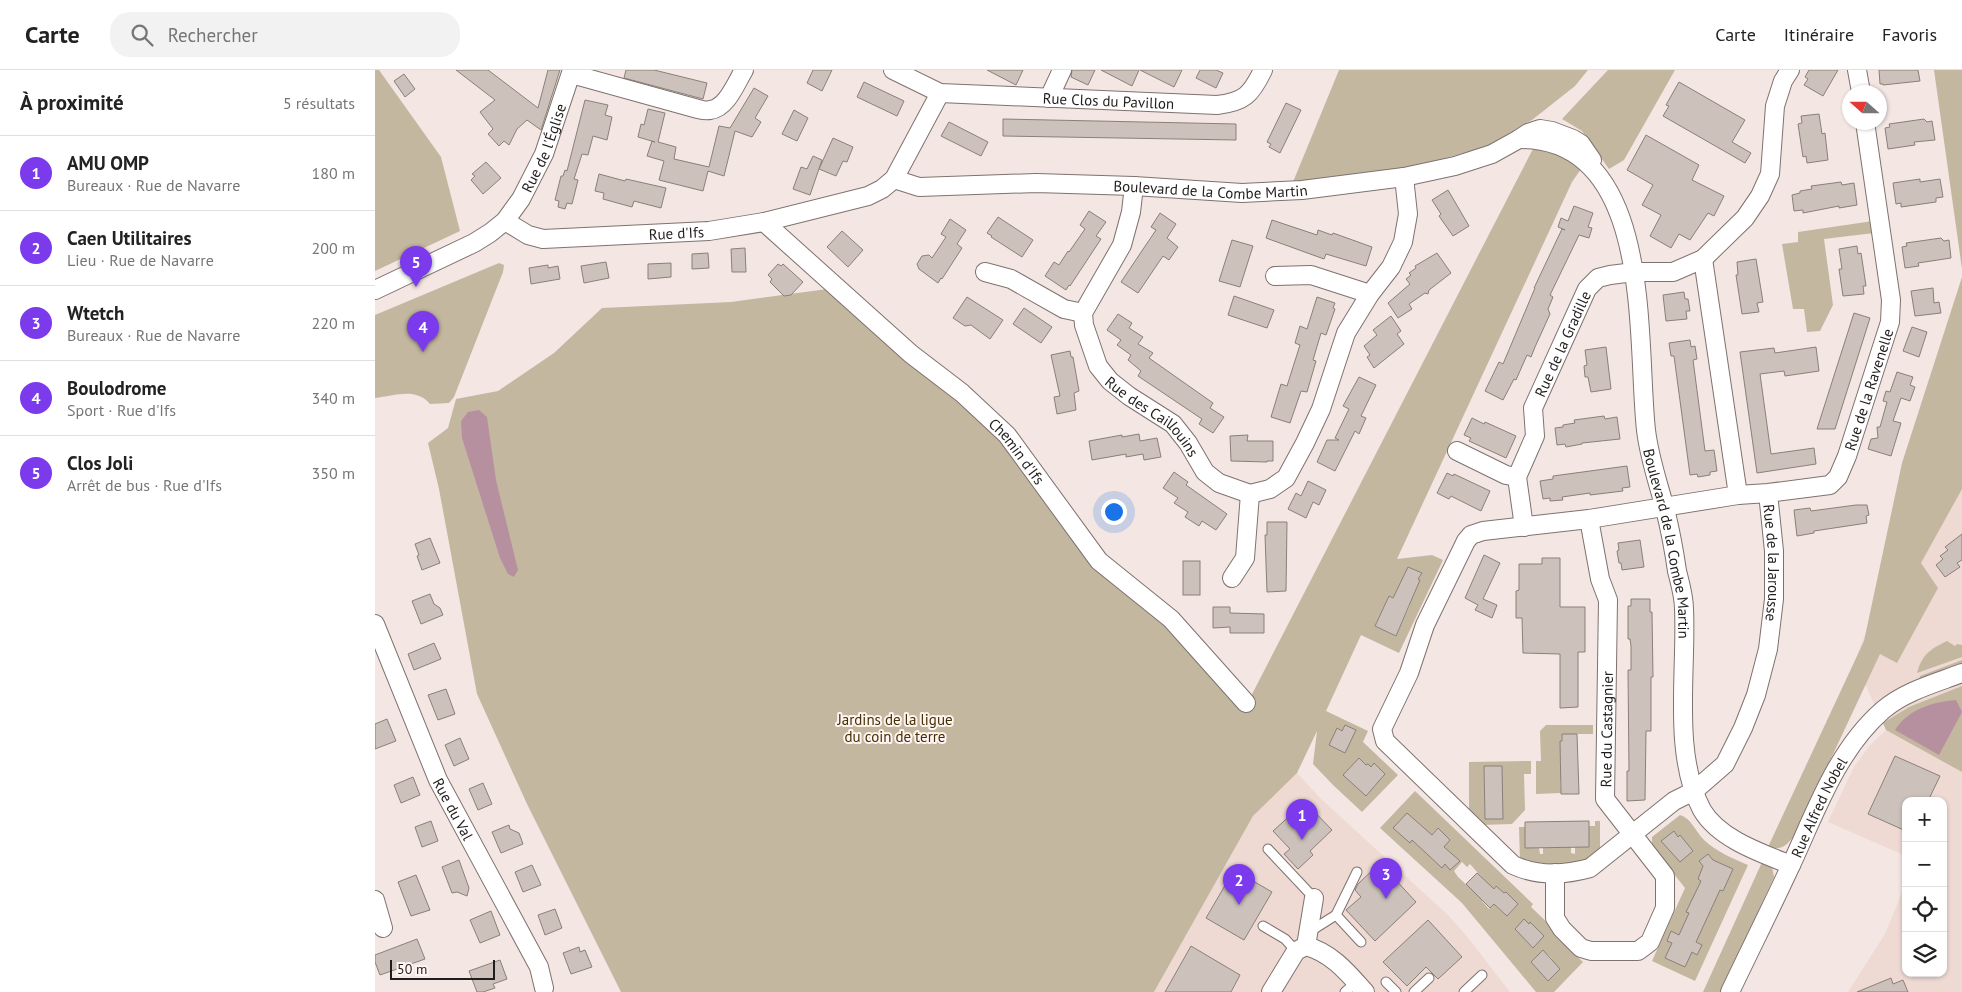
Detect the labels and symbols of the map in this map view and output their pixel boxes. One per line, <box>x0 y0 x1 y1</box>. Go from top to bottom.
north arrow <box>1842 85 1887 130</box>
street label: Rue Clos du Pavillon <box>1042 88 1175 113</box>
street label: Rue de l'Église <box>517 101 570 195</box>
street label: Boulevard de la Combe Martin <box>1113 176 1309 203</box>
street label: Rue d'Ifs <box>648 222 705 243</box>
pin: 5 <box>400 246 432 287</box>
street label: Rue de la Gradille <box>1530 288 1594 400</box>
pin: 4 <box>407 311 439 352</box>
street label: Rue de la Ravenelle <box>1840 326 1897 453</box>
street label: Rue des Caillouins <box>1102 372 1203 460</box>
street label: Chemin d'Ifs <box>985 414 1049 488</box>
street label: Boulevard de la Combe Martin <box>1640 447 1694 639</box>
your location <box>1101 499 1127 525</box>
street label: Rue de la Jarousse <box>1760 503 1784 622</box>
street label: Rue du Castagnier <box>1596 671 1616 787</box>
park label: Jardins de la ligue du coin de terre <box>836 710 953 746</box>
street label: Rue Alfred Nobel <box>1786 753 1851 860</box>
street label: Rue du Val <box>429 774 478 844</box>
pin: 1 <box>1286 799 1318 840</box>
pin: 3 <box>1370 858 1402 899</box>
pin: 2 <box>1223 864 1255 905</box>
scale bar <box>390 957 495 980</box>

